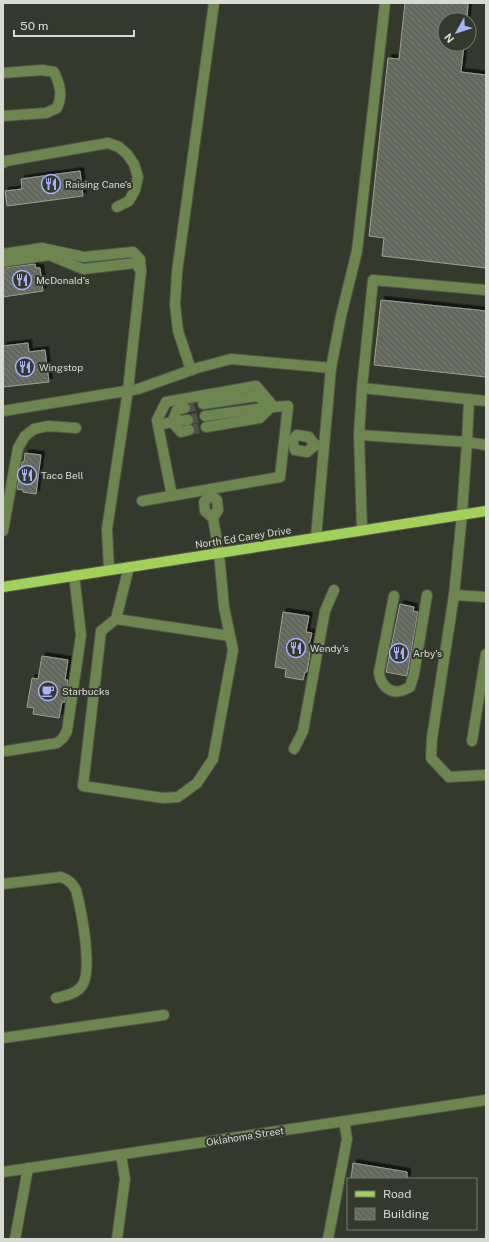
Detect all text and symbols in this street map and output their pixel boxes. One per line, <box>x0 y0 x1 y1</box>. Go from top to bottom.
scale bar <box>14 12 134 38</box>
north arrow <box>437 12 477 52</box>
text: 50 m <box>20 19 48 33</box>
text: N <box>442 31 457 45</box>
restaurant icon: Raising Cane's <box>40 173 62 195</box>
place label: Raising Cane's <box>65 178 132 190</box>
restaurant icon: McDonald's <box>11 269 33 291</box>
place label: McDonald's <box>36 274 89 286</box>
restaurant icon: Wingstop <box>14 356 36 378</box>
place label: Wingstop <box>39 361 83 373</box>
restaurant icon: Taco Bell <box>16 464 38 486</box>
place label: Taco Bell <box>41 469 84 481</box>
street label: North Ed Carey Drive <box>194 523 292 551</box>
restaurant icon: Wendy's <box>285 637 307 659</box>
place label: Wendy's <box>310 642 349 654</box>
restaurant icon: Arby's <box>388 642 410 664</box>
place label: Arby's <box>413 647 442 659</box>
cafe icon: Starbucks <box>37 680 59 702</box>
place label: Starbucks <box>62 685 109 697</box>
street label: Oklahoma Street <box>205 1124 285 1148</box>
legend <box>347 1178 477 1230</box>
text: Road <box>383 1187 411 1201</box>
text: Building <box>383 1207 429 1221</box>

